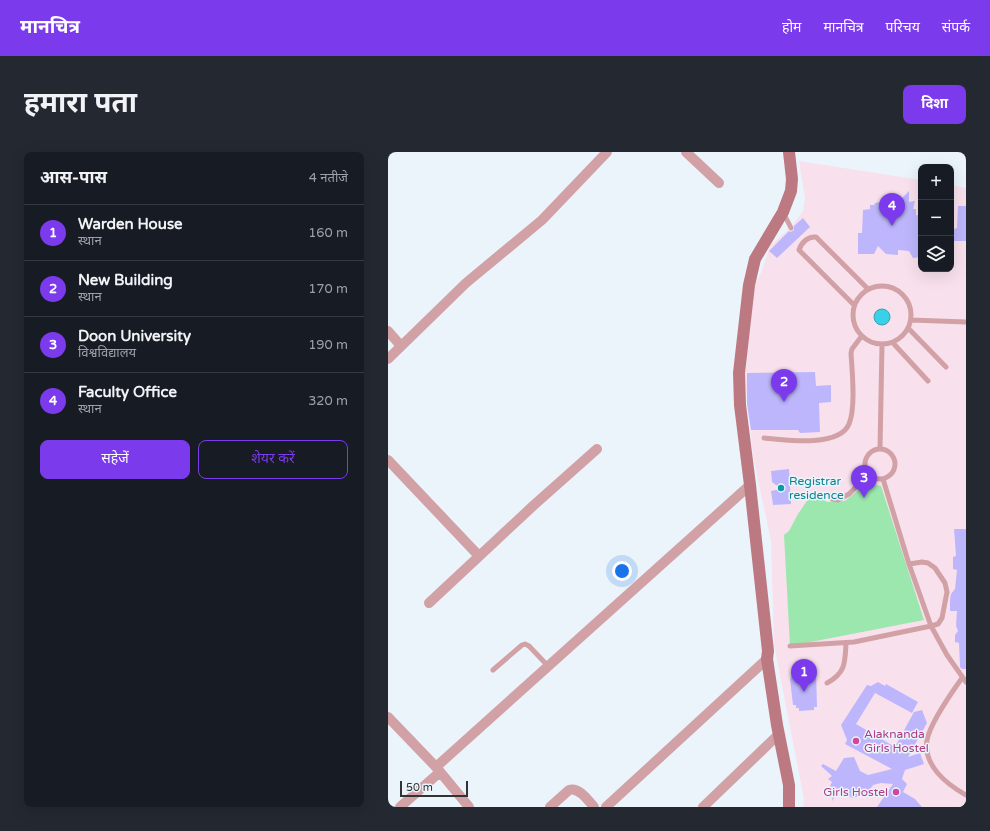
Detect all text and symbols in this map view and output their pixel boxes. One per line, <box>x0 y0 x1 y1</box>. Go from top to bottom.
text: मानचित्र <box>20 16 80 38</box>
text: होम <box>782 19 801 36</box>
text: मानचित्र <box>823 19 864 36</box>
text: परिचय <box>886 19 920 36</box>
text: संपर्क <box>942 19 970 36</box>
button: दिशा <box>903 85 966 124</box>
text: हमारा पता <box>24 86 137 120</box>
map controls <box>918 164 954 272</box>
button: + <box>918 164 954 200</box>
text: आस-पास <box>40 167 107 188</box>
text: 4 नतीजे <box>309 170 348 186</box>
pin: 4 <box>879 193 905 226</box>
button: − <box>918 200 954 236</box>
text: Warden House <box>78 215 183 233</box>
text: 1 <box>49 225 57 241</box>
text: 160 m <box>308 225 348 241</box>
text: स्थान <box>78 233 102 249</box>
button: layers <box>918 236 954 272</box>
text: New Building <box>78 271 173 289</box>
text: 2 <box>49 281 57 297</box>
text: 170 m <box>308 281 348 297</box>
text: स्थान <box>78 289 102 305</box>
text: Doon University <box>78 327 191 345</box>
text: 3 <box>49 337 57 353</box>
text: 190 m <box>308 337 348 353</box>
text: विश्वविद्यालय <box>78 345 136 361</box>
pin: 2 <box>771 369 797 402</box>
text: Faculty Office <box>78 383 177 401</box>
text: 4 <box>49 393 57 409</box>
text: 320 m <box>308 393 348 409</box>
text: स्थान <box>78 401 102 417</box>
button: सहेजें <box>40 440 190 479</box>
button: शेयर करें <box>198 440 348 479</box>
pin: 3 <box>851 465 877 498</box>
place label: Registrar residence <box>789 474 844 502</box>
marker: Registrar residence <box>776 483 786 493</box>
your location <box>612 561 632 581</box>
pin: 1 <box>791 659 817 692</box>
place label: Alaknanda Girls Hostel <box>864 727 929 755</box>
marker: Alaknanda Girls Hostel <box>851 736 861 746</box>
scale bar <box>400 779 468 798</box>
text: 50 m <box>406 781 433 794</box>
place label: Girls Hostel <box>823 785 888 799</box>
marker: Girls Hostel <box>891 787 901 797</box>

